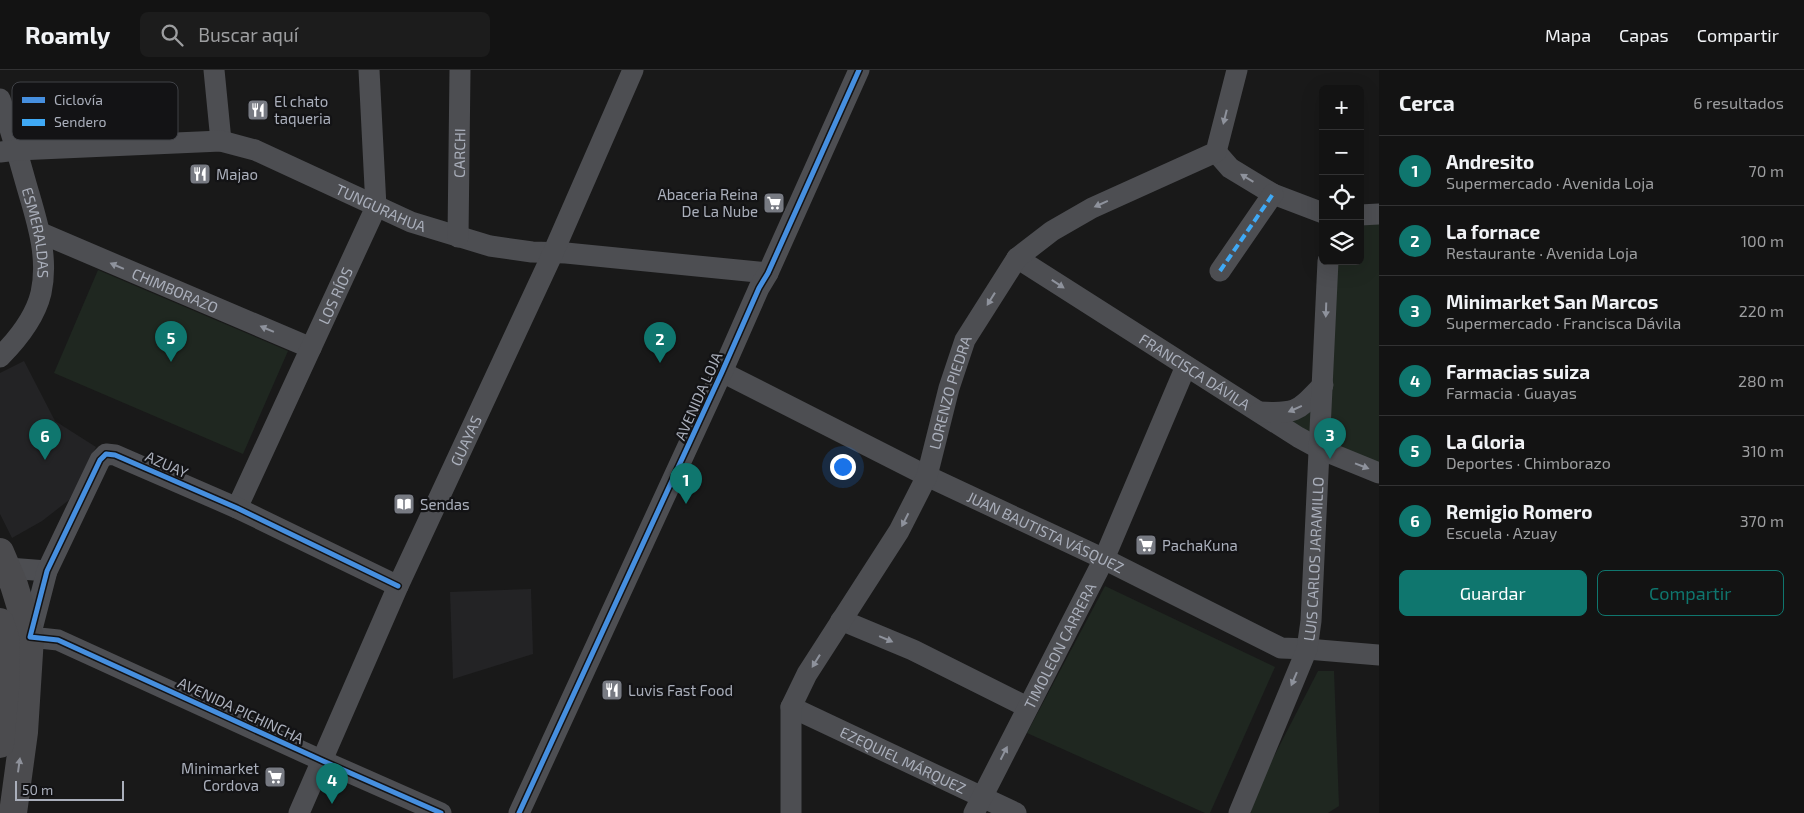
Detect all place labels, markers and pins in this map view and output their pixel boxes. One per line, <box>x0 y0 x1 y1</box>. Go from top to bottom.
place label: El chato taqueria <box>274 92 331 127</box>
restaurant icon: El chato taqueria <box>246 98 270 122</box>
restaurant icon: Majao <box>188 162 212 186</box>
place label: Majao <box>216 165 258 184</box>
place label: Abaceria Reina De La Nube <box>657 185 758 220</box>
supermarket icon: Abaceria Reina De La Nube <box>762 191 786 215</box>
pin: 5 <box>155 321 187 362</box>
pin: 2 <box>644 322 676 363</box>
pin: 3 <box>1314 418 1346 459</box>
pin: 6 <box>29 419 61 460</box>
pin: 1 <box>670 463 702 504</box>
library icon: Sendas <box>392 492 416 516</box>
place label: Sendas <box>420 495 470 513</box>
supermarket icon: PachaKuna <box>1134 533 1158 557</box>
place label: PachaKuna <box>1162 536 1238 554</box>
restaurant icon: Luvis Fast Food <box>600 678 624 702</box>
place label: Luvis Fast Food <box>628 681 733 699</box>
place label: Minimarket Cordova <box>181 759 259 794</box>
pin: 4 <box>316 763 348 804</box>
supermarket icon: Minimarket Cordova <box>263 765 287 789</box>

